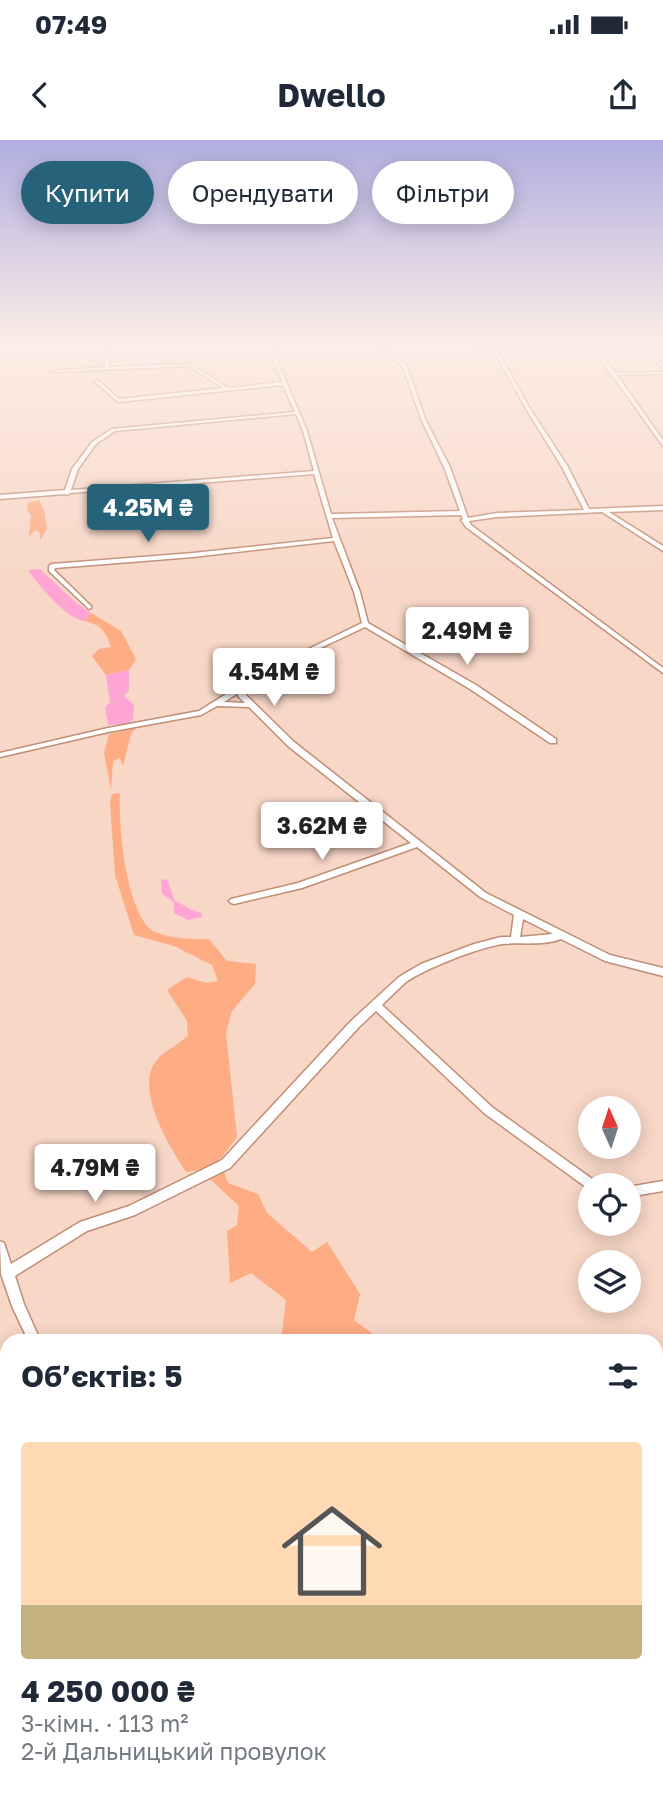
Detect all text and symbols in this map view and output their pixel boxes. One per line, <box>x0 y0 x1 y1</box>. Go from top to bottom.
text: 07:49 <box>35 9 107 40</box>
icon: back <box>21 76 59 114</box>
text: Dwello <box>277 76 386 114</box>
icon: share <box>604 76 642 114</box>
chip: Купити <box>21 161 154 224</box>
chip: Орендувати <box>168 161 358 224</box>
chip: Фільтри <box>372 161 514 224</box>
pin: 4.25M ₴ <box>83 484 213 544</box>
text: 4.25M ₴ <box>103 493 193 521</box>
pin: 2.49M ₴ <box>402 608 532 667</box>
text: 2.49M ₴ <box>422 616 512 644</box>
pin: 4.54M ₴ <box>209 648 339 708</box>
text: 4.54M ₴ <box>229 657 319 685</box>
pin: 3.62M ₴ <box>257 802 387 862</box>
text: 3.62M ₴ <box>277 811 367 839</box>
north arrow <box>578 1096 640 1158</box>
map controls <box>578 1096 641 1313</box>
pin: 4.79M ₴ <box>30 1144 160 1204</box>
text: 4.79M ₴ <box>50 1153 140 1181</box>
button: locate <box>578 1173 641 1236</box>
button: layers <box>578 1250 641 1313</box>
icon: filters <box>604 1357 642 1395</box>
text: Об’єктів: 5 <box>21 1358 183 1394</box>
icon: home <box>269 1488 395 1614</box>
text: 4 250 000 ₴ <box>21 1673 195 1709</box>
text: 3-кімн. · 113 m² <box>21 1709 189 1737</box>
text: 2-й Дальницький провулок <box>21 1737 327 1765</box>

